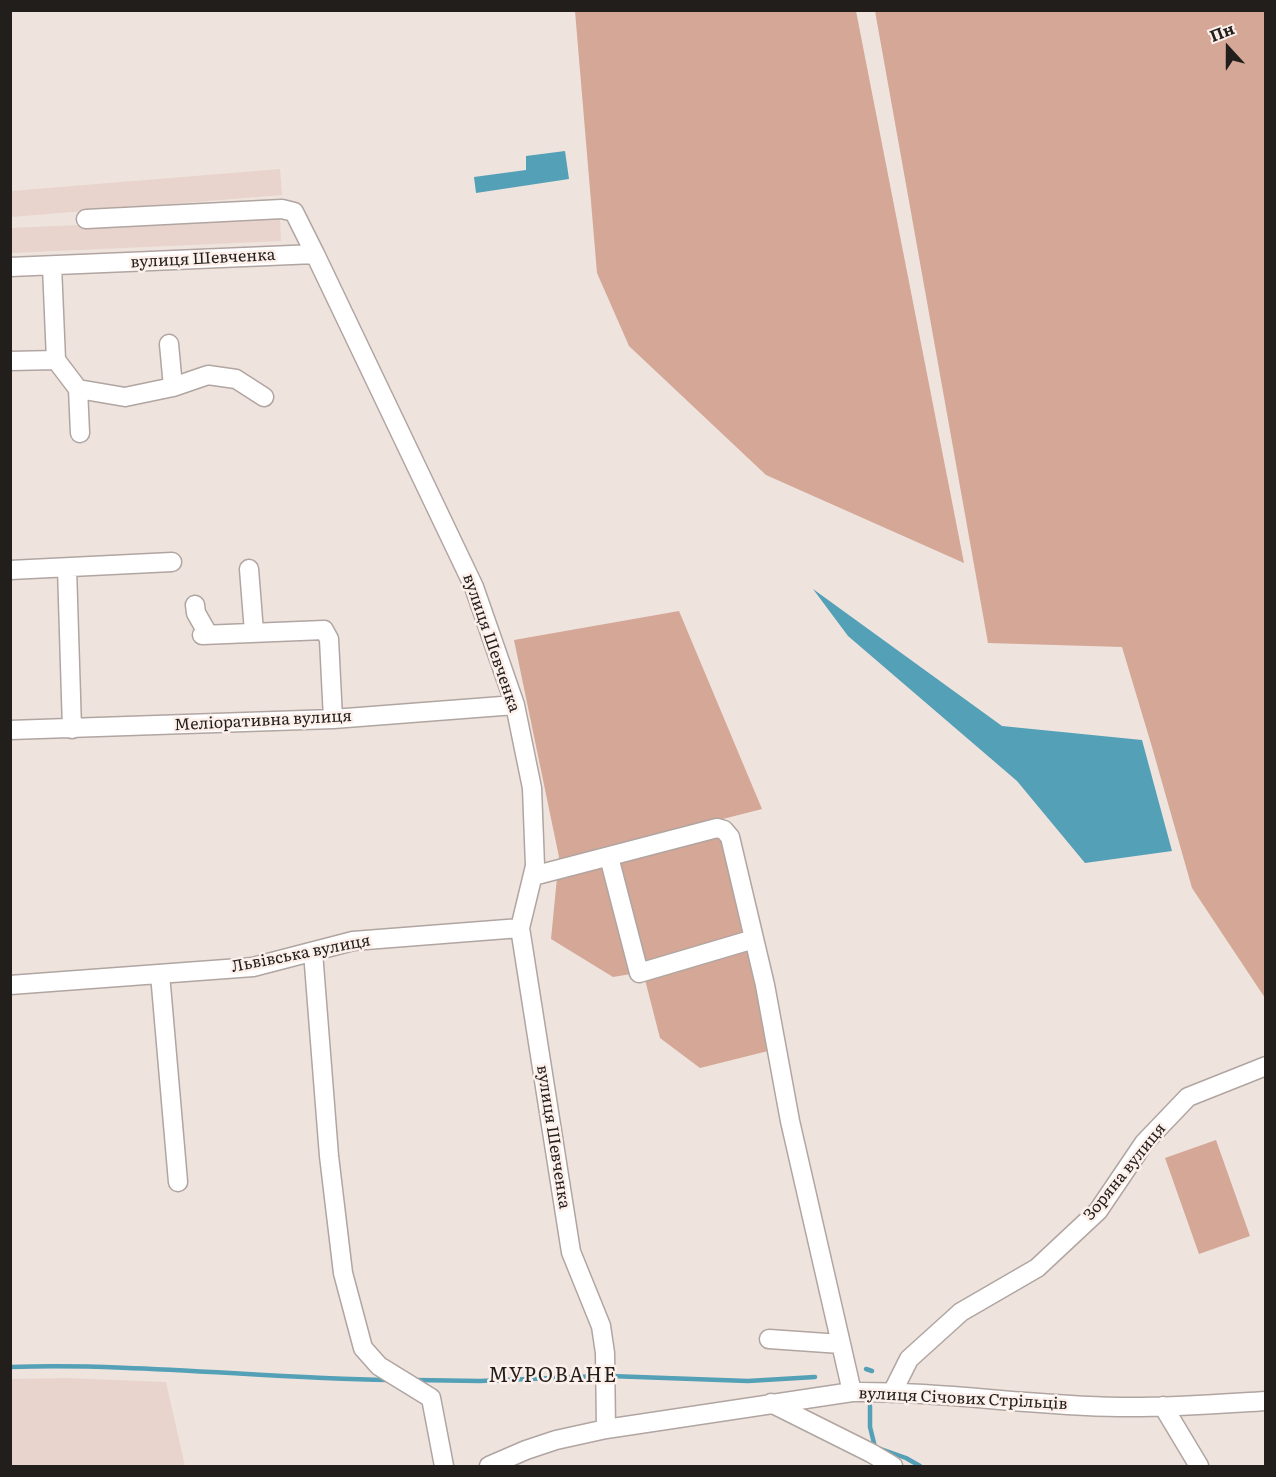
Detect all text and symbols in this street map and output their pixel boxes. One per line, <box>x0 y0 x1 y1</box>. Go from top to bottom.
text: Пн <box>1206 16 1237 47</box>
north arrow <box>1198 18 1258 78</box>
street label: вулиця Шевченка <box>130 246 276 272</box>
street label: вулиця Шевченка <box>458 571 524 715</box>
street label: Меліоративна вулиця <box>174 707 352 735</box>
street label: Львівська вулиця <box>230 931 372 977</box>
street label: вулиця Шевченка <box>532 1064 574 1210</box>
street label: Зоряна вулиця <box>1080 1120 1170 1224</box>
district label: МУРОВАНЕ <box>488 1364 618 1388</box>
street label: вулиця Січових Стрільців <box>858 1384 1068 1414</box>

